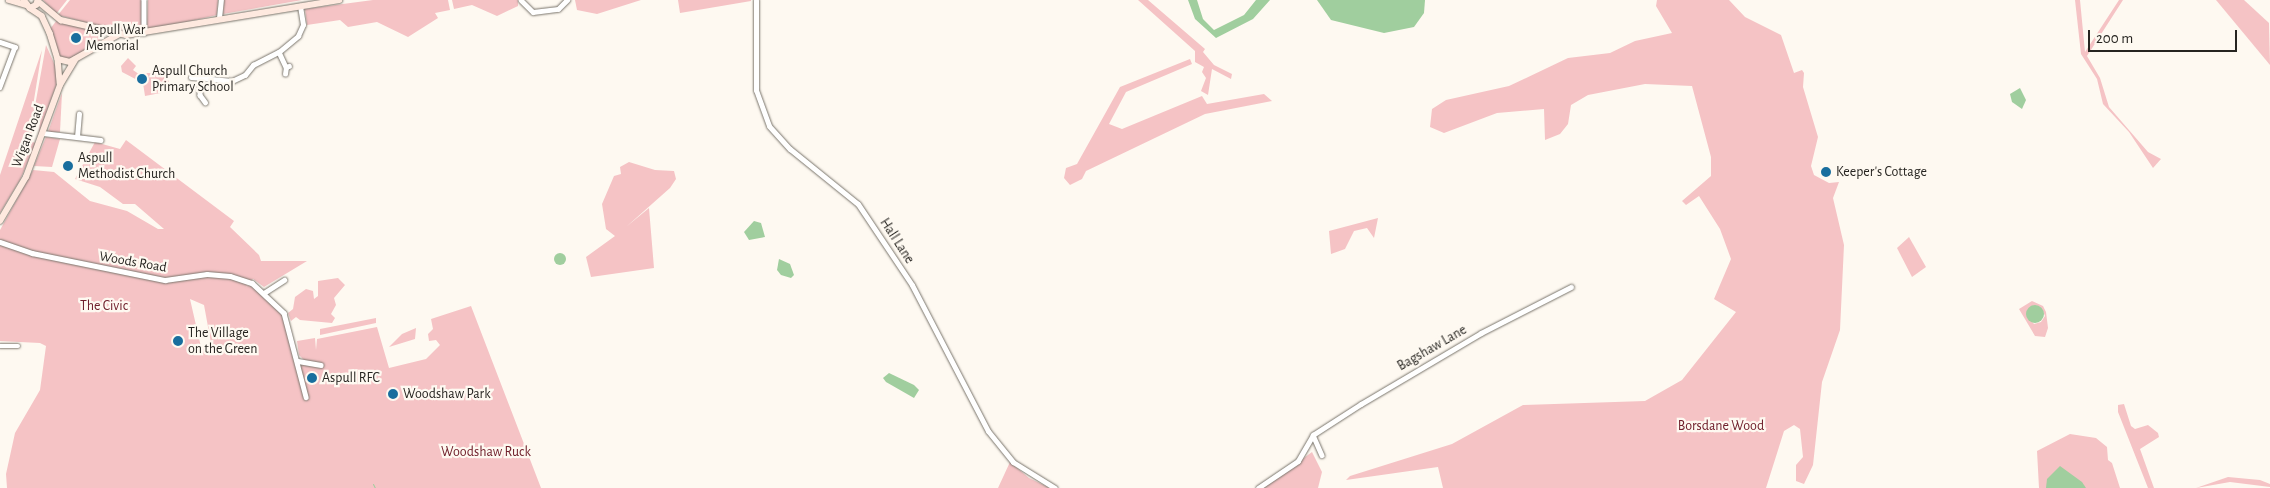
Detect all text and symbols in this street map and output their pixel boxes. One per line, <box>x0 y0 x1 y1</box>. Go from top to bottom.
scale bar <box>2090 20 2239 52</box>
place label: Aspull War Memorial <box>86 22 145 54</box>
text: 200 m <box>2096 31 2133 46</box>
marker: Aspull War Memorial <box>70 32 82 44</box>
place label: Aspull Church Primary School <box>152 63 234 95</box>
marker: Aspull Church Primary School <box>136 73 148 85</box>
street label: Wigan Road <box>8 102 48 170</box>
place label: Aspull Methodist Church <box>78 150 175 182</box>
marker: Aspull Methodist Church <box>62 160 74 172</box>
place label: Keeper's Cottage <box>1836 164 1927 180</box>
marker: Keeper's Cottage <box>1820 166 1832 178</box>
street label: Hall Lane <box>876 215 918 267</box>
street label: Woods Road <box>98 248 168 276</box>
park label: The Civic <box>80 298 128 314</box>
street label: Bagshaw Lane <box>1394 321 1470 375</box>
place label: The Village on the Green <box>188 325 258 358</box>
marker: The Village on the Green <box>172 335 184 347</box>
place label: Aspull RFC <box>322 370 380 386</box>
marker: Aspull RFC <box>306 372 318 384</box>
place label: Woodshaw Park <box>403 386 491 402</box>
marker: Woodshaw Park <box>387 388 399 400</box>
park label: Borsdane Wood <box>1678 418 1764 434</box>
park label: Woodshaw Ruck <box>441 444 531 460</box>

